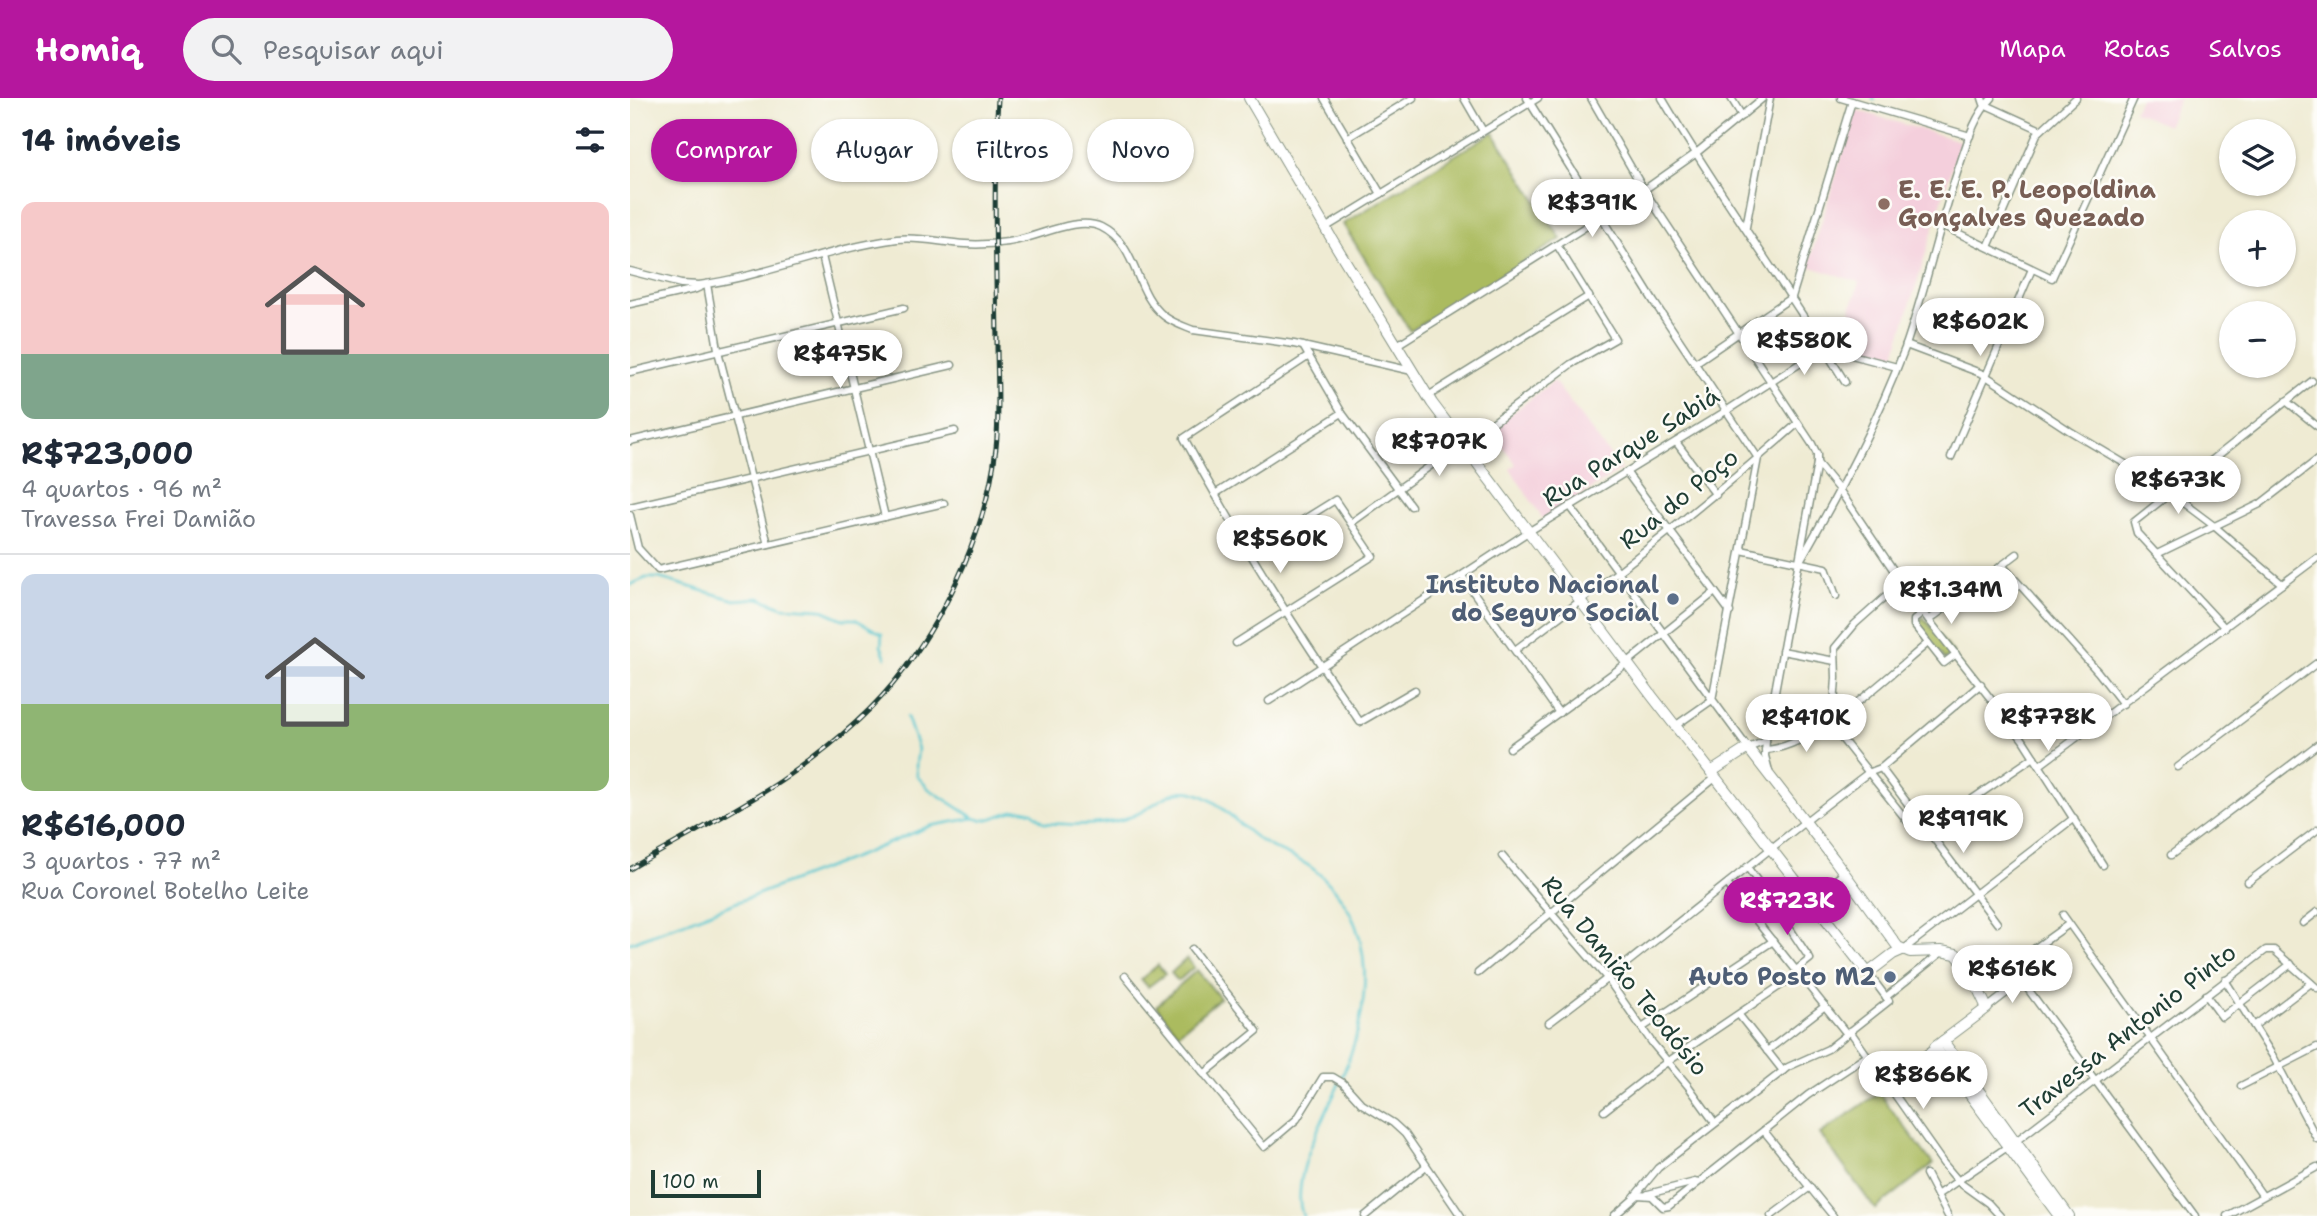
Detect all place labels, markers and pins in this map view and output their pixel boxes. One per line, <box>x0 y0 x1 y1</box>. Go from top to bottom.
place label: E. E. E. P. Leopoldina Gonçalves Quezado <box>1898 174 2157 234</box>
pin: R$391K <box>1535 180 1649 239</box>
marker: E. E. E. P. Leopoldina Gonçalves Quezado <box>1876 196 1892 212</box>
pin: R$602K <box>1923 299 2037 358</box>
pin: R$580K <box>1747 317 1861 377</box>
pin: R$475K <box>783 330 897 390</box>
pin: R$707K <box>1382 418 1496 478</box>
pin: R$673K <box>2121 456 2235 516</box>
pin: R$560K <box>1223 516 1337 575</box>
pin: R$1.34M <box>1886 566 2016 626</box>
place label: Instituto Nacional do Seguro Social <box>1426 569 1659 629</box>
marker: Instituto Nacional do Seguro Social <box>1665 591 1681 607</box>
pin: R$410K <box>1749 694 1863 754</box>
pin: R$778K <box>1991 694 2105 753</box>
pin: R$919K <box>1906 796 2020 855</box>
pin: R$723K <box>1730 878 1844 937</box>
pin: R$616K <box>1955 946 2069 1005</box>
place label: Auto Posto M2 <box>1688 961 1876 993</box>
marker: Auto Posto M2 <box>1882 969 1898 985</box>
pin: R$866K <box>1866 1052 1980 1111</box>

